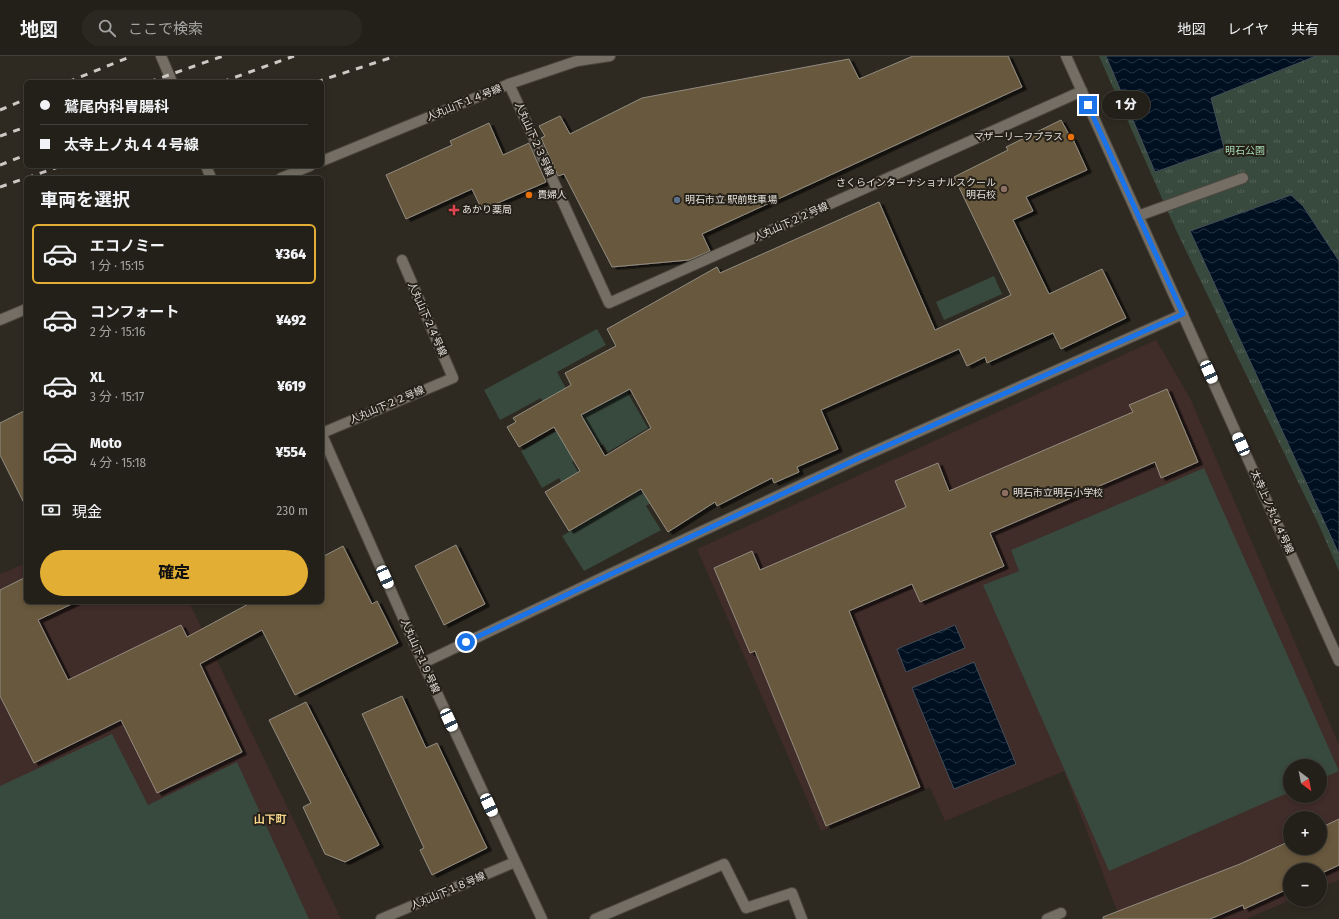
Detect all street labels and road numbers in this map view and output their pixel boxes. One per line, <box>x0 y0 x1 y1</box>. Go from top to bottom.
street label: 人丸山下１４号線 <box>425 82 503 124</box>
street label: 人丸山下２３号線 <box>512 100 556 178</box>
street label: 人丸山下２２号線 <box>752 200 830 244</box>
street label: 人丸山下２４号線 <box>405 280 449 358</box>
street label: 人丸山下２２号線 <box>348 384 426 426</box>
street label: 太寺上ノ丸４４号線 <box>1248 468 1296 556</box>
street label: 人丸山下１９号線 <box>398 617 442 695</box>
street label: 人丸山下１８号線 <box>409 870 487 912</box>

